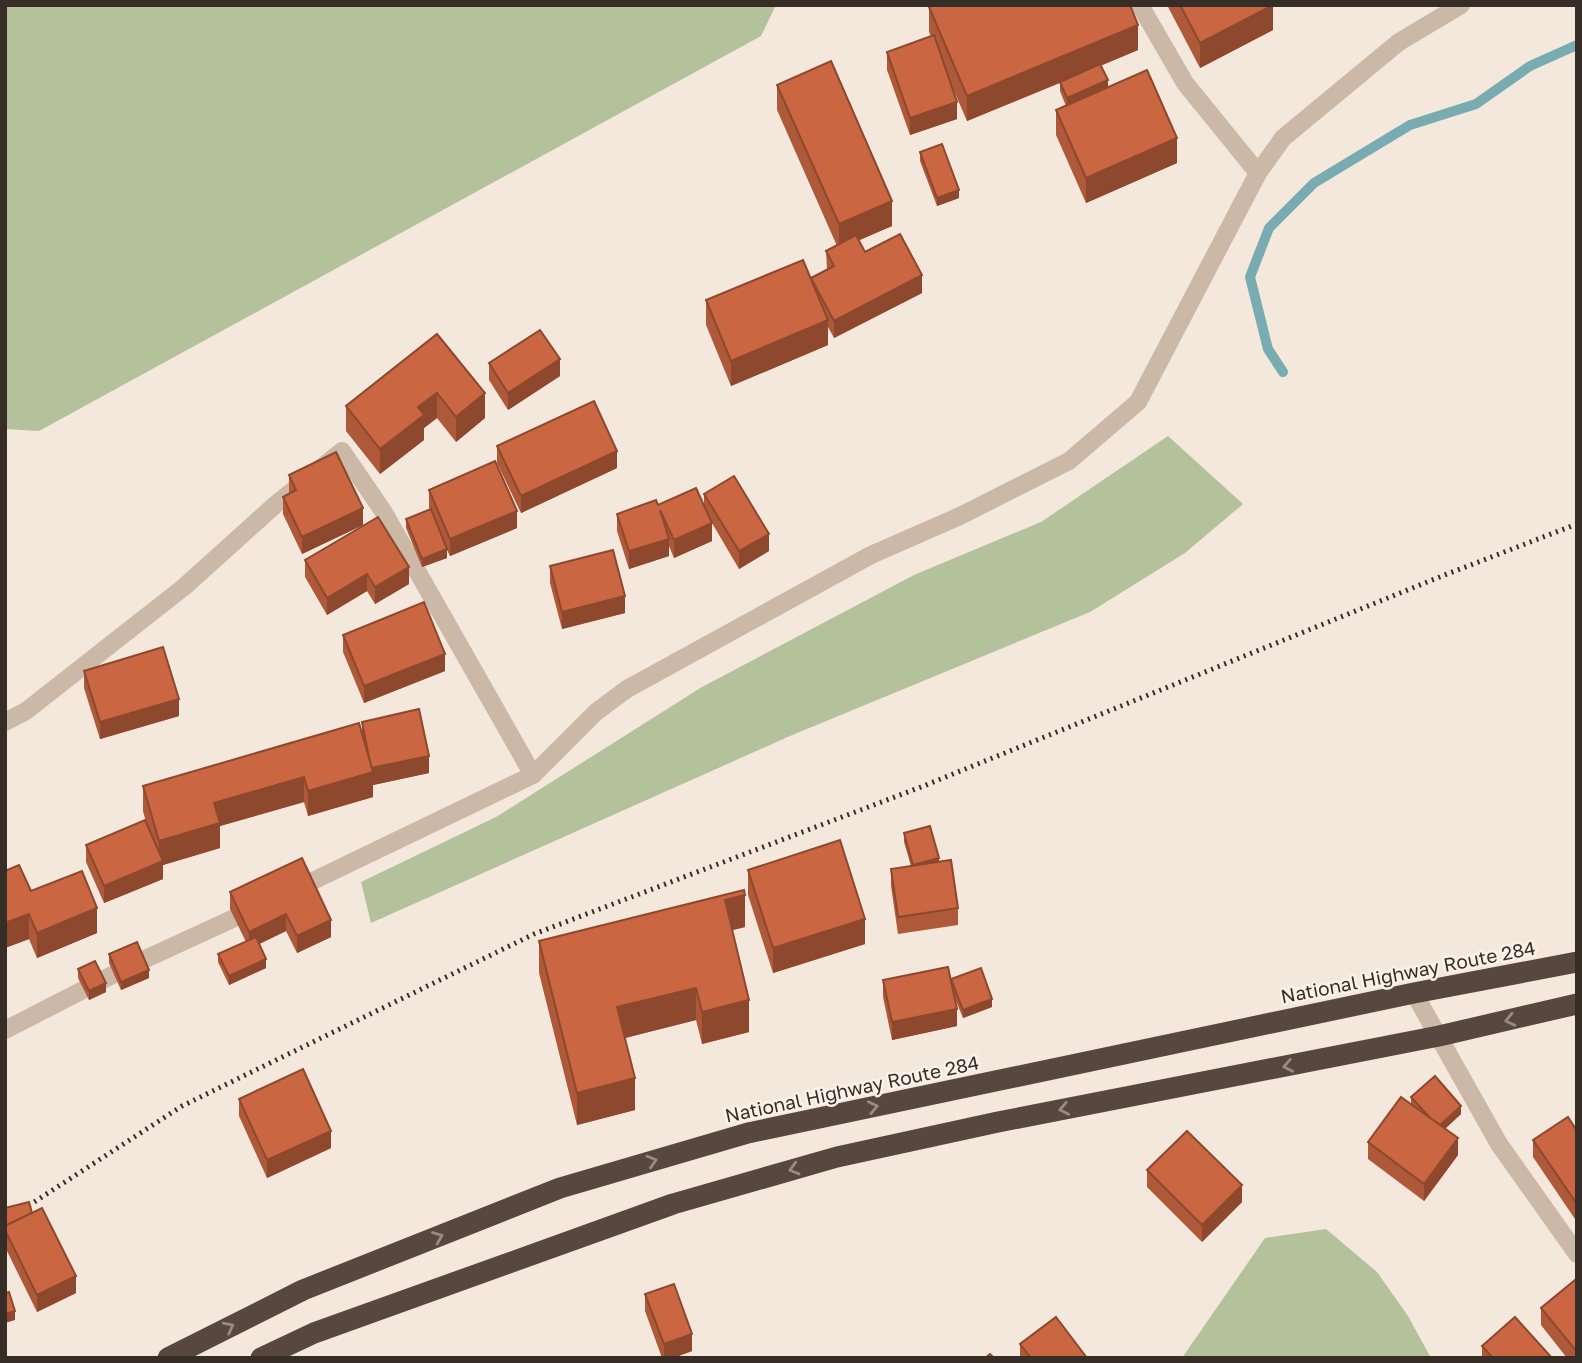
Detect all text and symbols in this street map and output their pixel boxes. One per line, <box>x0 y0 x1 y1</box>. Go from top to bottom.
street label: National Highway Route 284 <box>1279 936 1537 1008</box>
one-way arrow <box>1504 1011 1516 1026</box>
street label: National Highway Route 284 <box>723 1050 981 1127</box>
one-way arrow <box>1282 1058 1293 1073</box>
one-way arrow <box>867 1100 879 1115</box>
one-way arrow <box>1058 1101 1070 1116</box>
one-way arrow <box>646 1155 658 1170</box>
one-way arrow <box>789 1161 801 1176</box>
one-way arrow <box>431 1231 443 1245</box>
one-way arrow <box>222 1322 234 1336</box>

